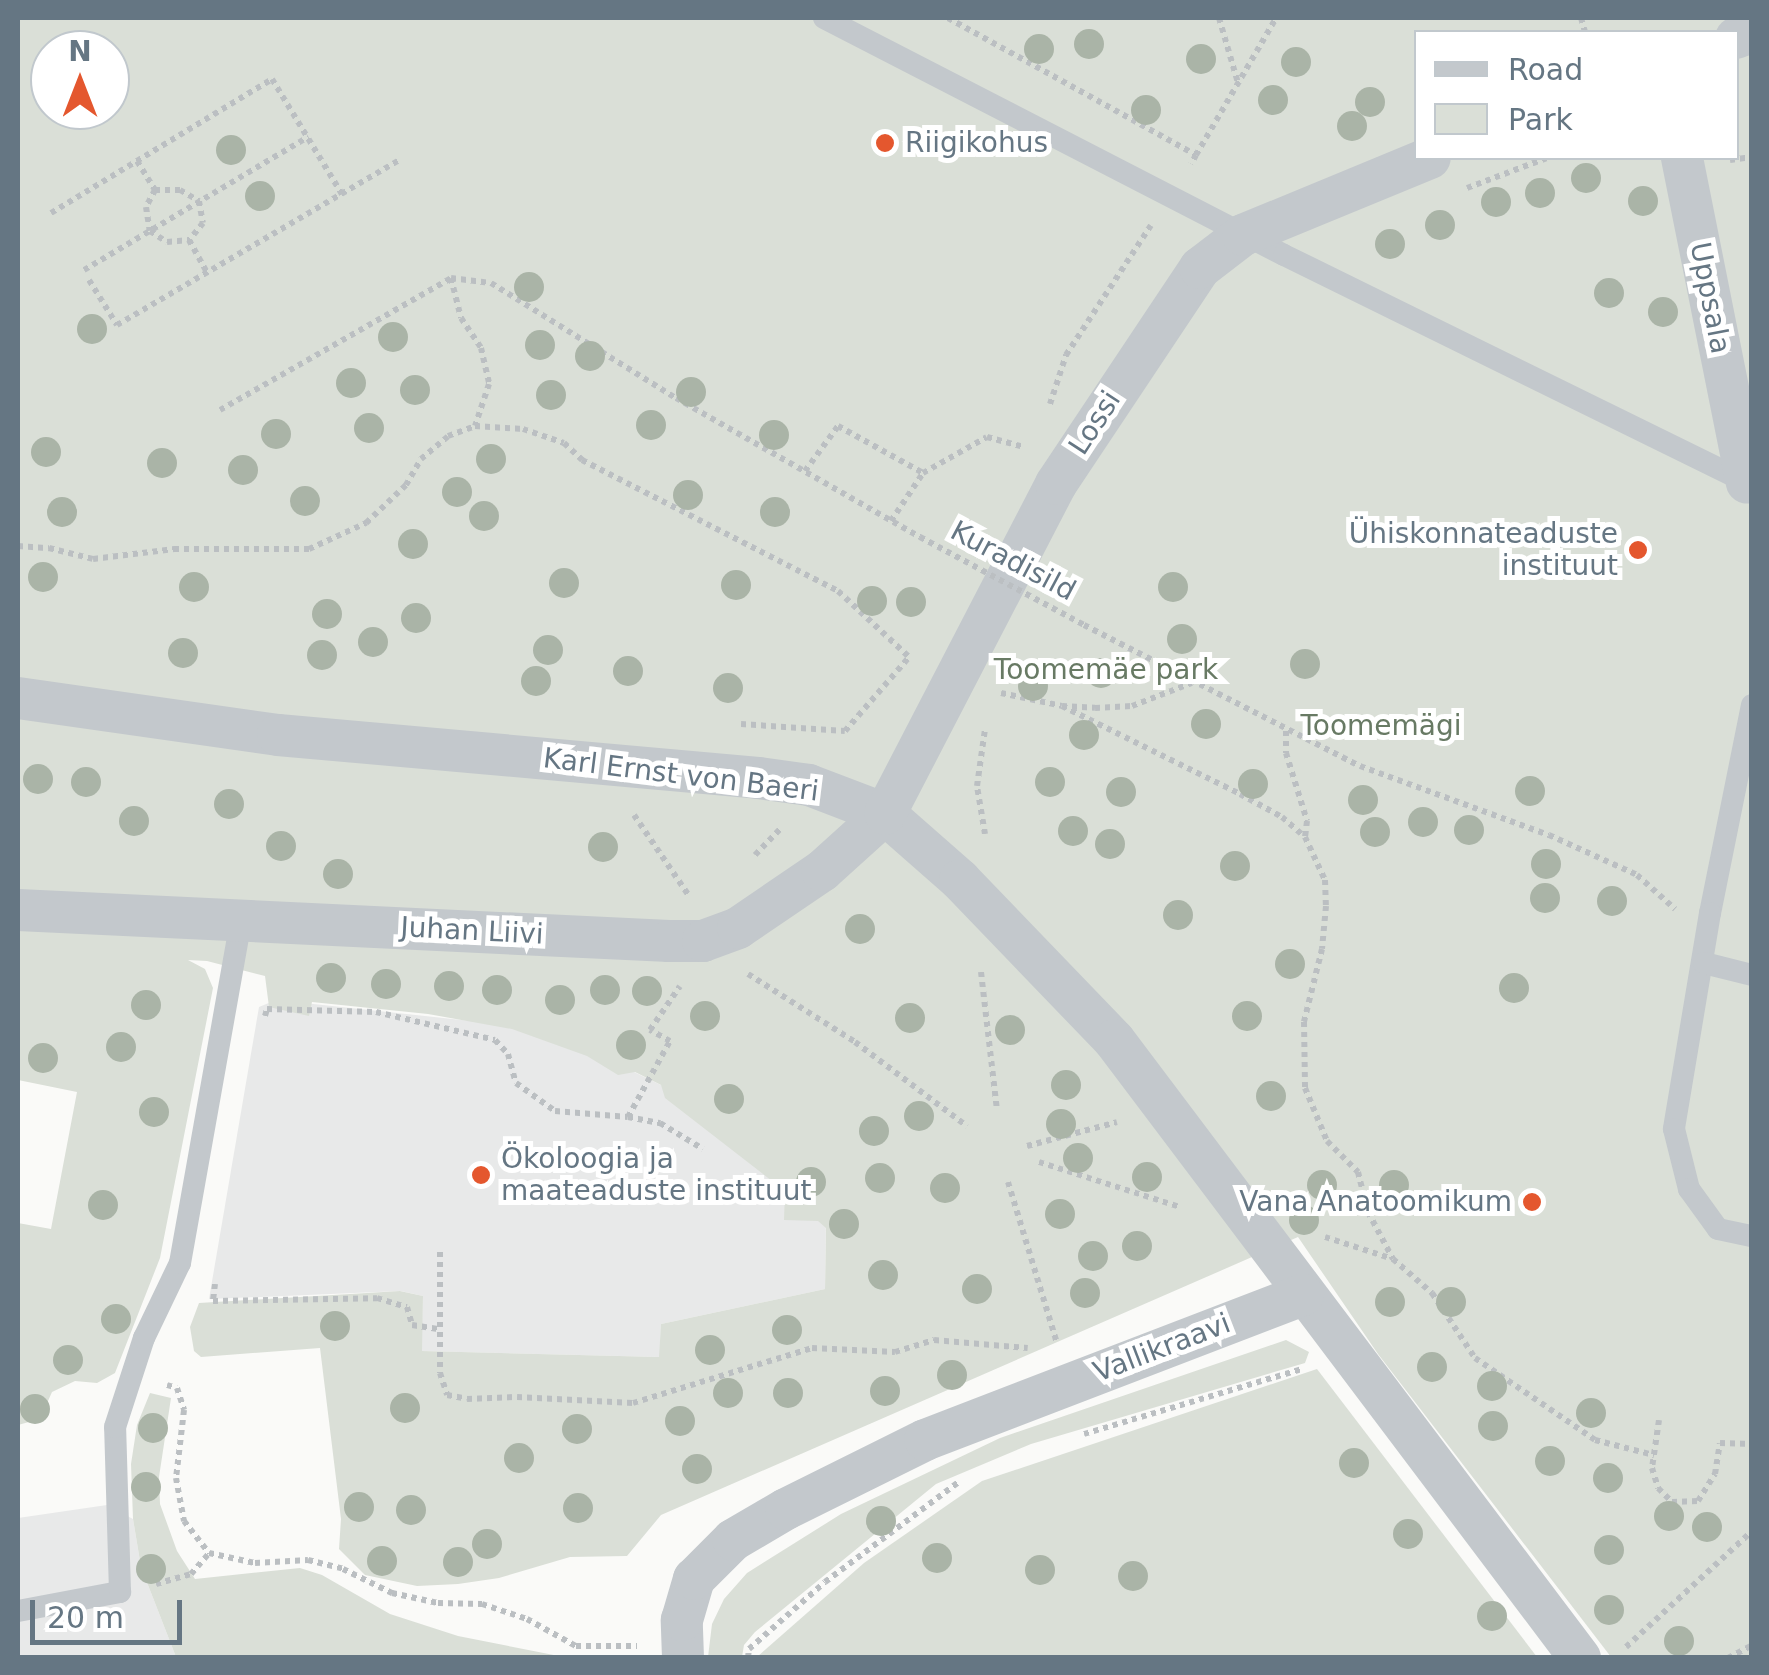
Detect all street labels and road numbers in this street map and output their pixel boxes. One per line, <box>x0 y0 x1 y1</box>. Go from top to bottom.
street label: Uppsala <box>1683 239 1737 357</box>
street label: Lossi <box>1062 385 1128 461</box>
street label: Kuradisild <box>945 514 1081 608</box>
street label: Karl Ernst von Baeri <box>541 741 821 809</box>
street label: Juhan Liivi <box>400 910 544 952</box>
street label: Vallikraavi <box>1089 1307 1235 1389</box>

